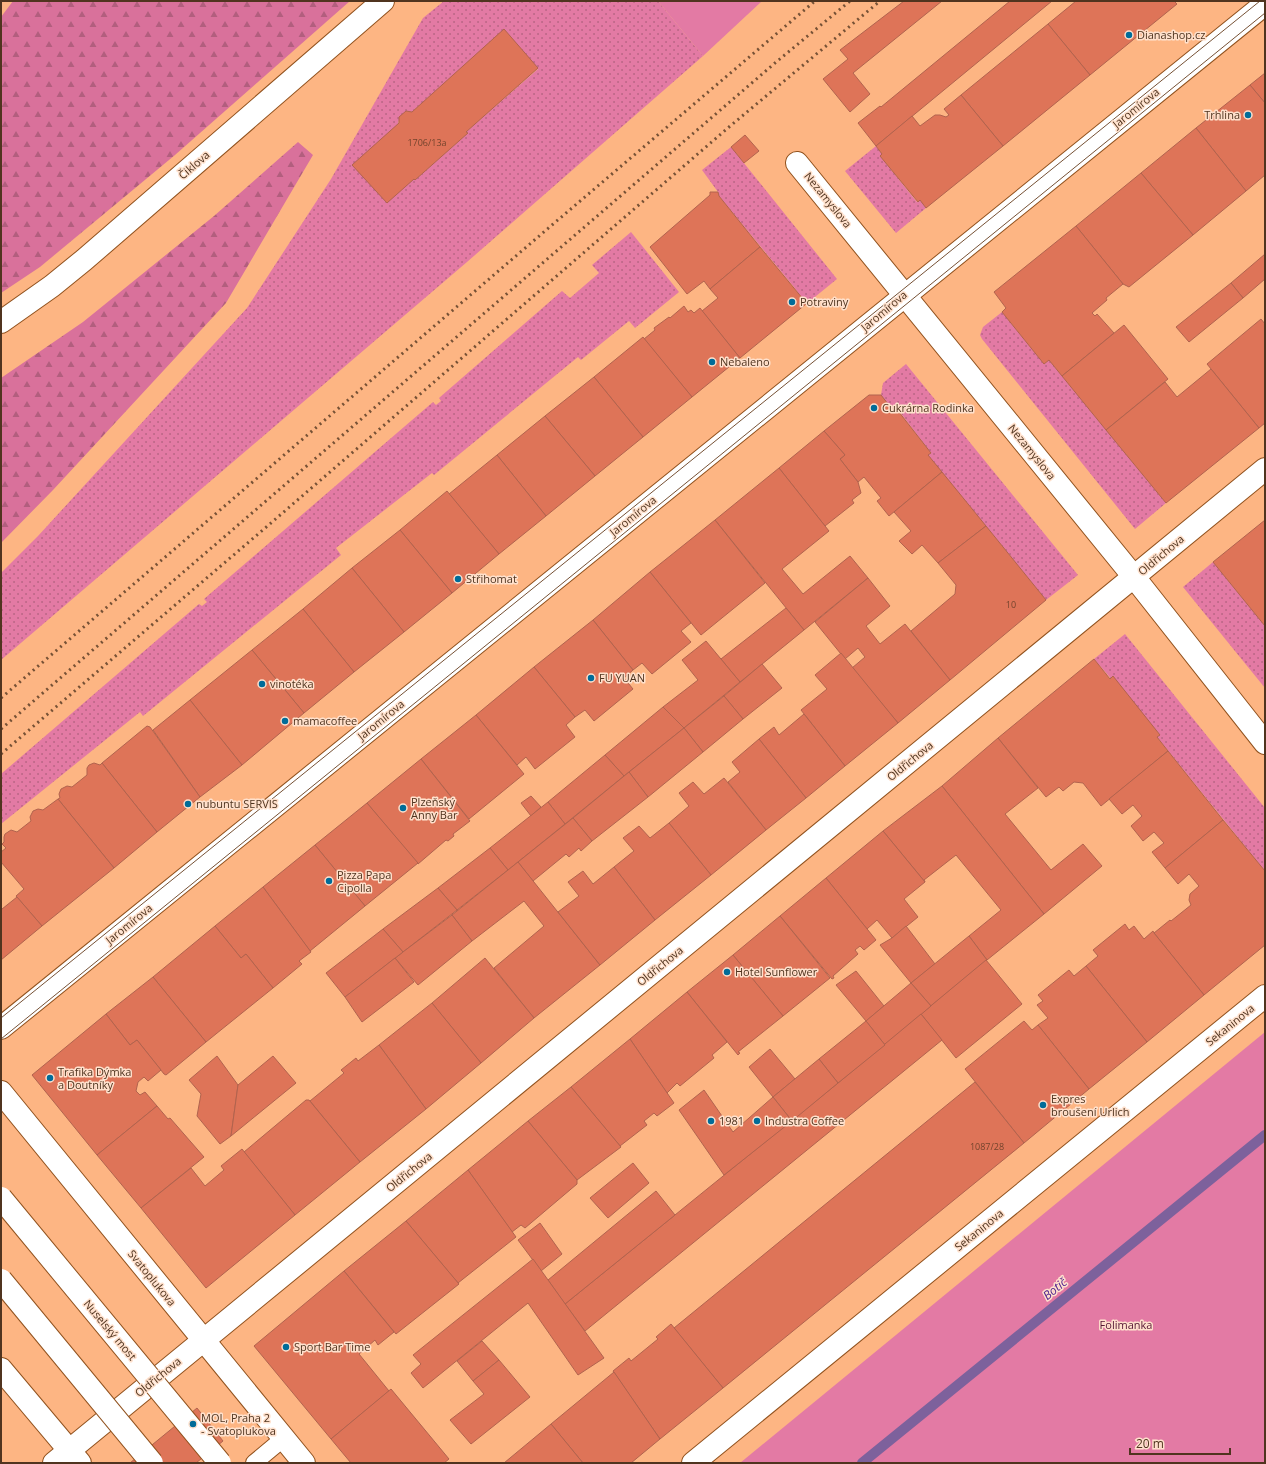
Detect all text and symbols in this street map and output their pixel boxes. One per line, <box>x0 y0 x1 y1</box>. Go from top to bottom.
place label: Dianashop.cz <box>1137 27 1205 42</box>
marker: Dianashop.cz <box>1124 30 1134 40</box>
street label: Jaromírova <box>1108 84 1162 132</box>
place label: Trhlina <box>1204 107 1240 122</box>
marker: Trhlina <box>1243 110 1253 120</box>
house number: 1706/13a <box>407 136 447 149</box>
street label: Čiklova <box>175 147 212 182</box>
street label: Nezamyslova <box>801 169 856 231</box>
street label: Jaromírova <box>857 287 910 335</box>
place label: Potraviny <box>800 294 849 309</box>
marker: Potraviny <box>787 297 797 307</box>
place label: Nebaleno <box>720 354 770 369</box>
marker: Nebaleno <box>707 357 717 367</box>
place label: Cukrárna Rodinka <box>882 400 974 415</box>
marker: Cukrárna Rodinka <box>869 403 879 413</box>
street label: Nezamyslova <box>1005 421 1060 483</box>
street label: Jaromírova <box>605 492 659 540</box>
street label: Oldřichova <box>1135 531 1187 578</box>
place label: Střihomat <box>466 571 517 586</box>
marker: Střihomat <box>453 574 463 584</box>
house number: 10 <box>1006 598 1016 611</box>
place label: FU YUAN <box>599 670 645 685</box>
marker: FU YUAN <box>586 673 596 683</box>
place label: vinotéka <box>270 676 314 691</box>
marker: vinotéka <box>257 679 267 689</box>
street label: Jaromírova <box>353 696 407 744</box>
place label: mamacoffee <box>293 713 357 728</box>
marker: mamacoffee <box>280 716 290 726</box>
street label: Oldřichova <box>883 737 936 784</box>
place label: Plzeňský Anny Bar <box>411 794 458 822</box>
place label: nubuntu SERVIS <box>196 796 278 811</box>
marker: nubuntu SERVIS <box>183 799 193 809</box>
marker: Plzeňský Anny Bar <box>398 803 408 813</box>
place label: Pizza Papa Cipolla <box>337 867 391 895</box>
marker: Pizza Papa Cipolla <box>324 876 334 886</box>
street label: Jaromírova <box>101 900 155 948</box>
street label: Oldřichova <box>633 942 686 989</box>
place label: Hotel Sunflower <box>735 964 818 979</box>
marker: Hotel Sunflower <box>722 967 732 977</box>
street label: Sekaninova <box>1202 1000 1257 1049</box>
place label: Trafika Dýmka a Doutníky <box>58 1064 131 1092</box>
marker: Trafika Dýmka a Doutníky <box>45 1073 55 1083</box>
place label: Expres broušení Urlich <box>1051 1091 1129 1119</box>
marker: Expres broušení Urlich <box>1038 1100 1048 1110</box>
place label: 1981 <box>719 1113 744 1128</box>
place label: Industra Coffee <box>765 1113 844 1128</box>
marker: 1981 <box>706 1116 716 1126</box>
marker: Industra Coffee <box>752 1116 762 1126</box>
house number: 1087/28 <box>970 1140 1004 1153</box>
street label: Oldřichova <box>382 1148 435 1195</box>
street label: Sekaninova <box>951 1205 1006 1254</box>
street label: Svatoplukova <box>125 1246 180 1309</box>
water label: Botič <box>1039 1273 1071 1304</box>
street label: Nuselský most <box>81 1296 140 1363</box>
park label: Folimanka <box>1100 1317 1152 1332</box>
place label: Sport Bar Time <box>294 1339 370 1354</box>
marker: Sport Bar Time <box>281 1342 291 1352</box>
street label: Oldřichova <box>131 1353 184 1400</box>
place label: MOL, Praha 2 - Svatoplukova <box>201 1410 276 1438</box>
marker: MOL, Praha 2 - Svatoplukova <box>188 1419 198 1429</box>
scale bar <box>1130 1430 1230 1456</box>
text: 20 m <box>1136 1435 1164 1452</box>

